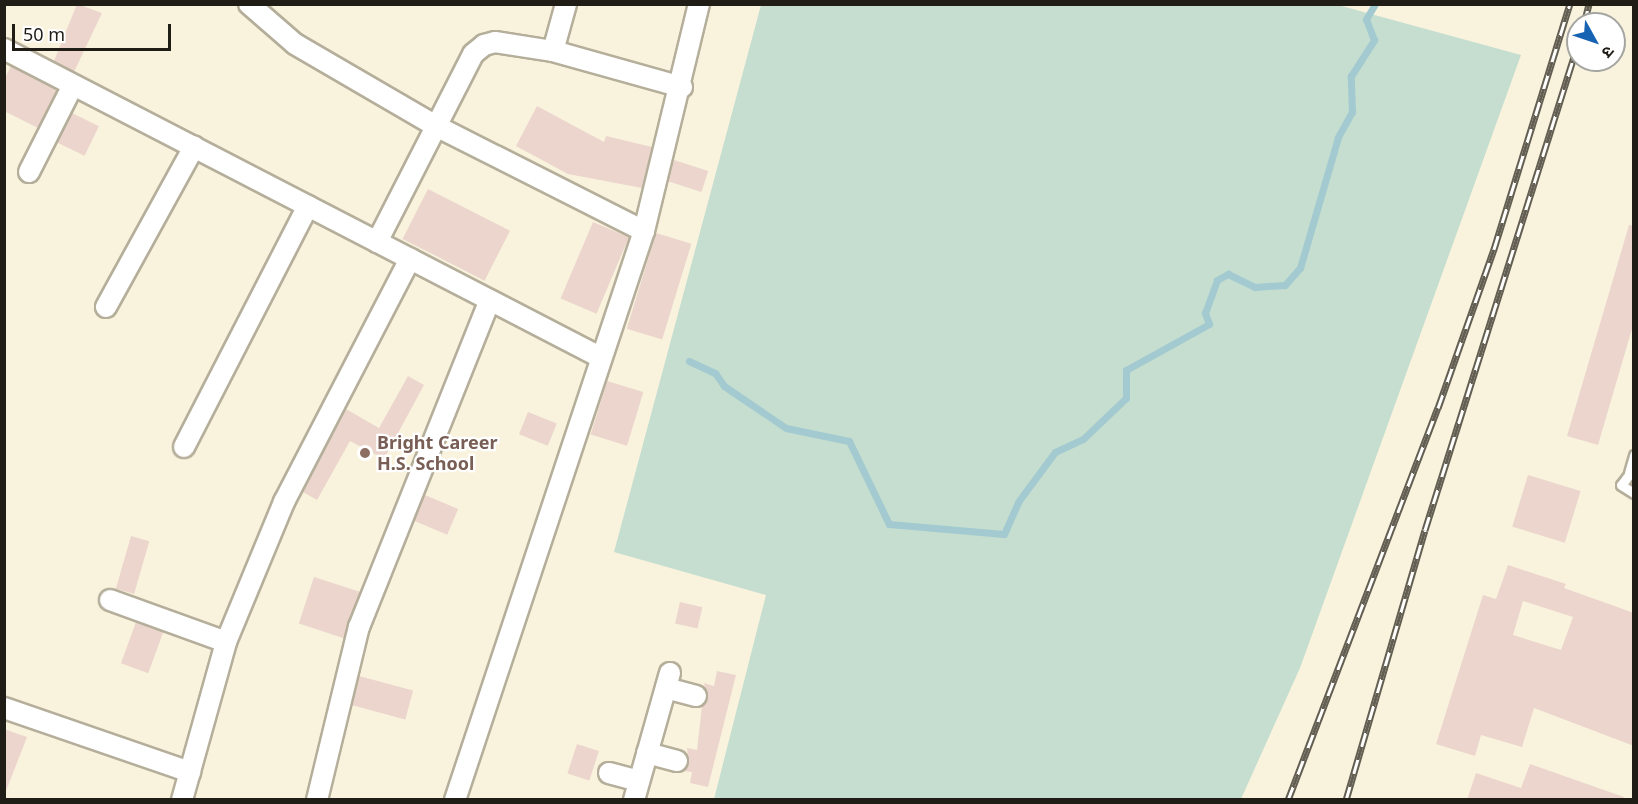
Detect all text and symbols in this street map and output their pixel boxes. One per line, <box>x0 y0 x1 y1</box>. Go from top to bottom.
scale bar <box>15 12 174 50</box>
north arrow <box>1566 12 1626 72</box>
text: 50 m <box>23 22 65 46</box>
text: उ <box>1597 42 1620 63</box>
place label: Bright Career H.S. School <box>377 432 498 474</box>
marker: Bright Career H.S. School <box>358 446 372 460</box>

